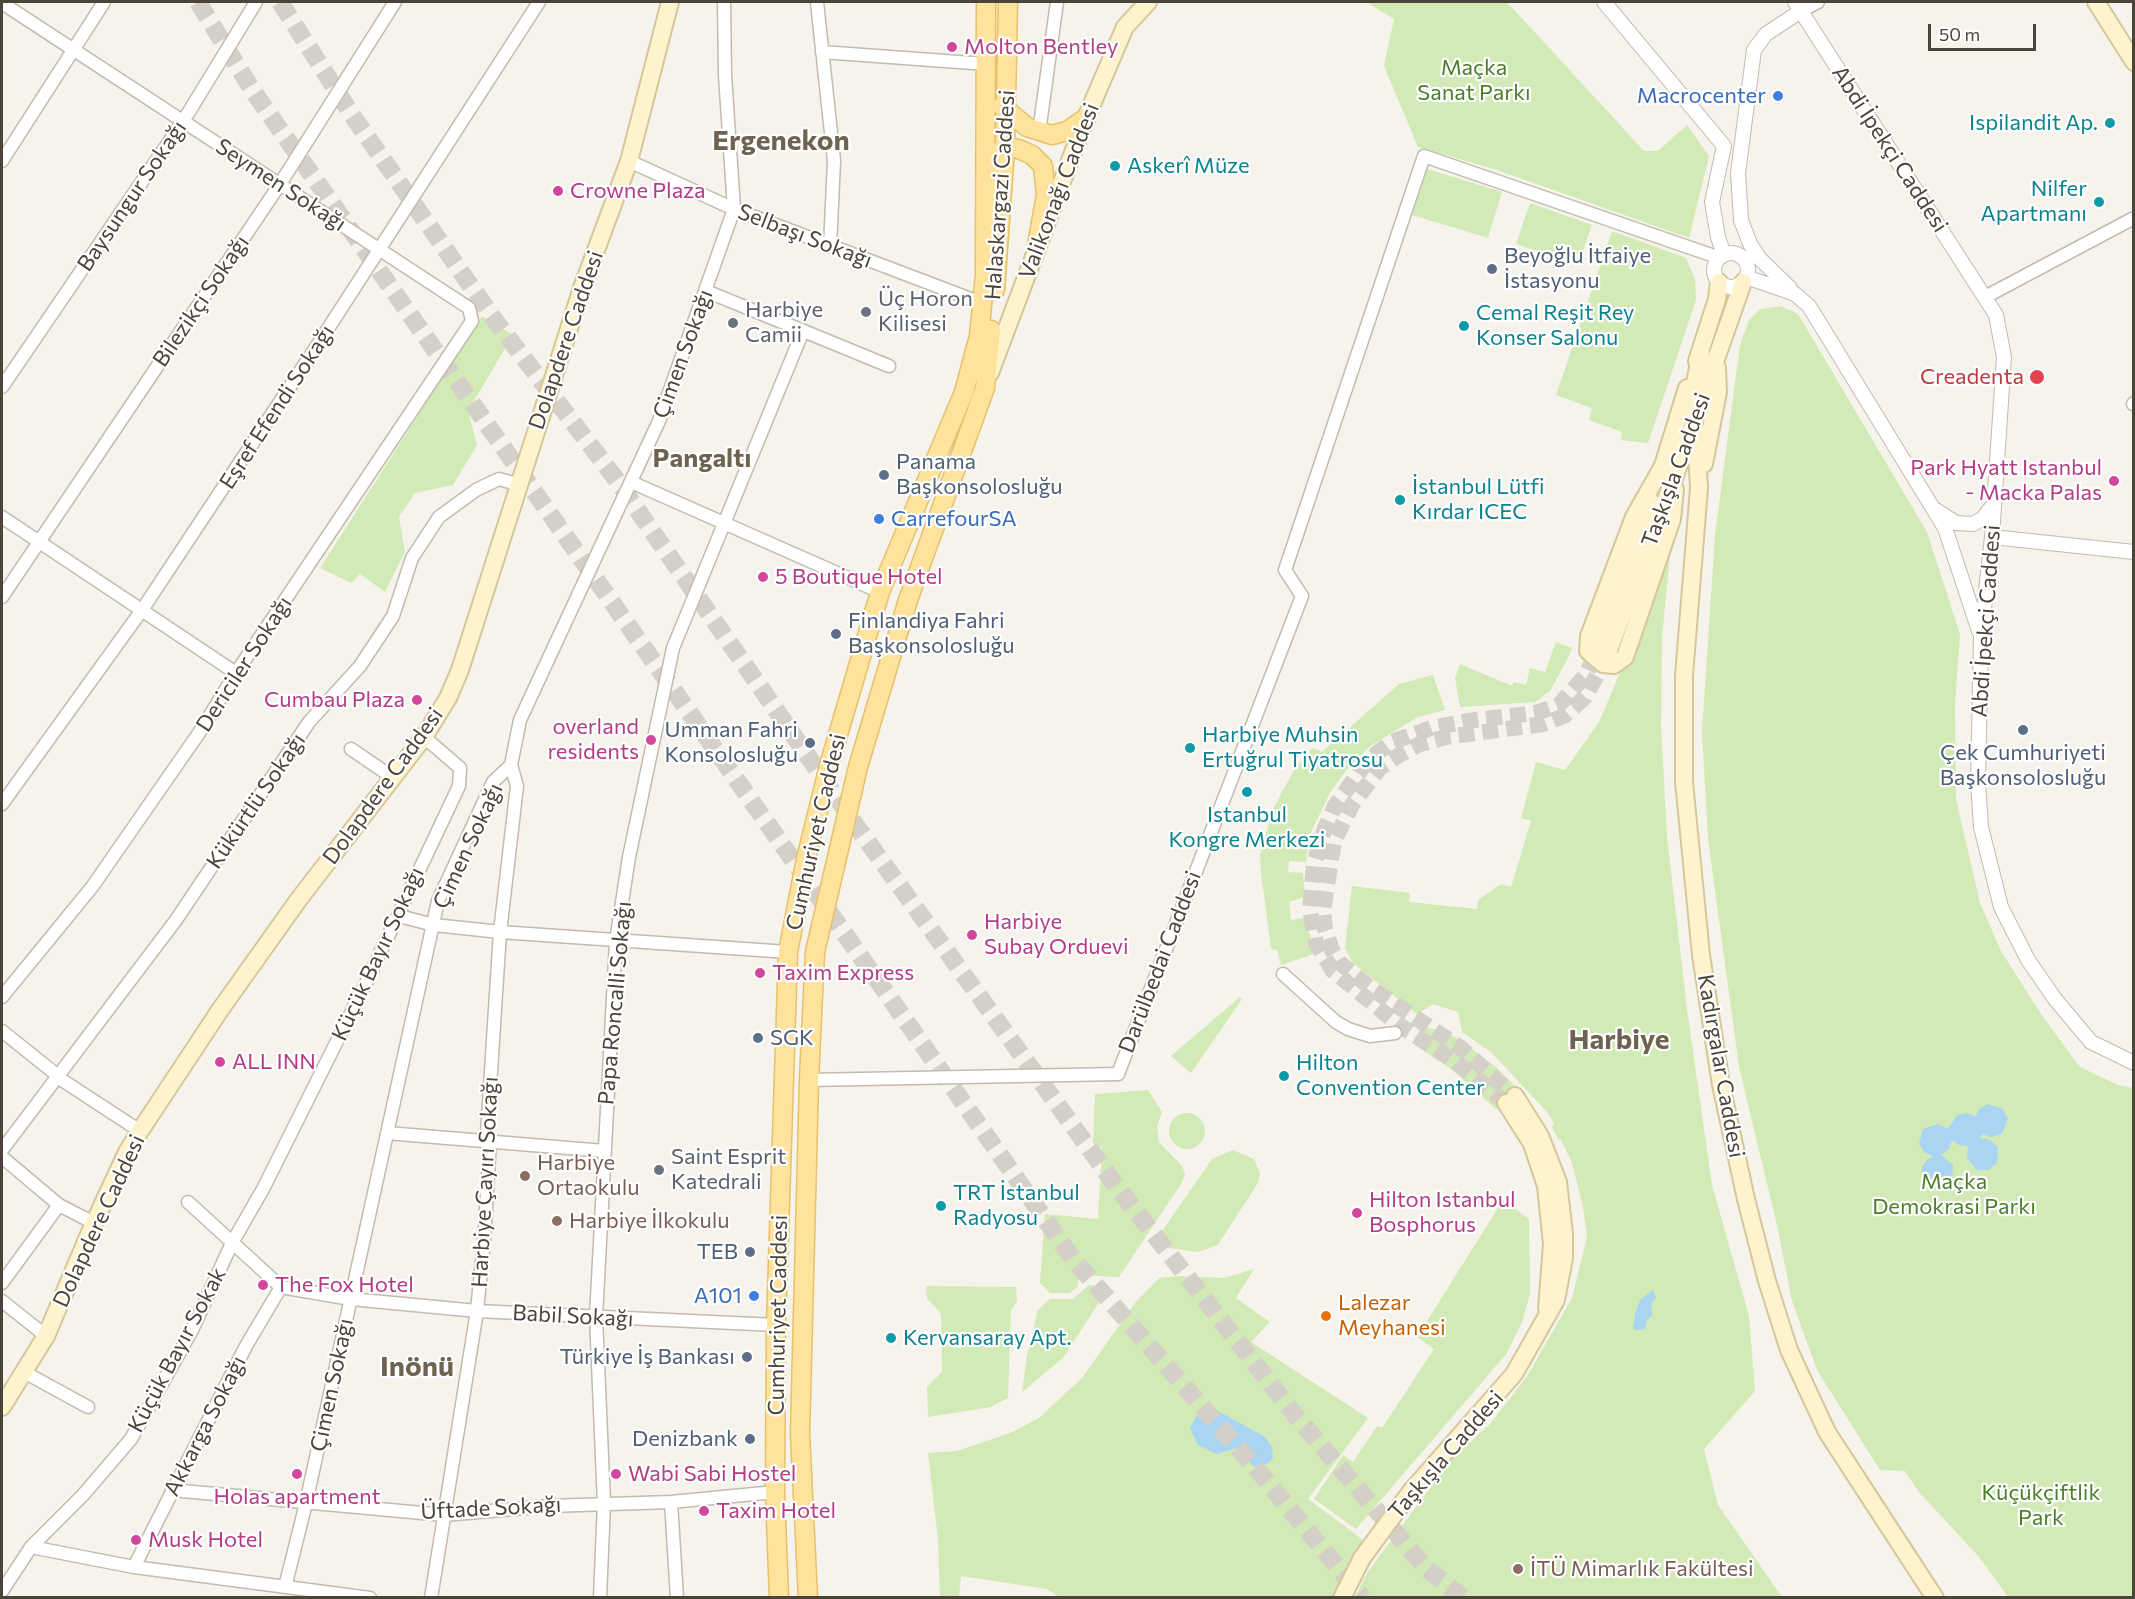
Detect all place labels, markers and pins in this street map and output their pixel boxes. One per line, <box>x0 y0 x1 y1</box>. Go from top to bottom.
place label: Molton Bentley <box>964 34 1118 60</box>
marker: Molton Bentley <box>945 40 959 54</box>
place label: Macrocenter <box>1637 83 1766 109</box>
marker: Macrocenter <box>1771 89 1785 103</box>
place label: Ispilandit Ap. <box>1969 110 2098 136</box>
marker: Ispilandit Ap. <box>2103 116 2117 130</box>
place label: Askerî Müze <box>1127 153 1250 179</box>
marker: Askerî Müze <box>1108 159 1122 173</box>
place label: Nilfer Apartmanı <box>1981 176 2087 228</box>
place label: Crowne Plaza <box>570 178 706 204</box>
marker: Crowne Plaza <box>551 184 565 198</box>
marker: Nilfer Apartmanı <box>2092 195 2106 209</box>
place label: Beyoğlu İtfaiye İstasyonu <box>1504 243 1651 294</box>
marker: Beyoğlu İtfaiye İstasyonu <box>1485 262 1499 276</box>
place label: Üç Horon Kilisesi <box>878 286 973 338</box>
place label: Harbiye Camii <box>745 297 823 348</box>
place label: Cemal Reşit Rey Konser Salonu <box>1476 300 1634 352</box>
marker: Üç Horon Kilisesi <box>859 305 873 319</box>
marker: Harbiye Camii <box>726 316 740 330</box>
marker: Cemal Reşit Rey Konser Salonu <box>1457 319 1471 333</box>
place label: Creadenta <box>1920 364 2024 390</box>
marker: Creadenta <box>2028 368 2046 386</box>
place label: Panama Başkonsolosluğu <box>896 449 1063 500</box>
place label: Park Hyatt Istanbul - Macka Palas <box>1910 455 2102 506</box>
marker: Panama Başkonsolosluğu <box>877 468 891 482</box>
place label: İstanbul Lütfi Kırdar ICEC <box>1412 474 1545 526</box>
marker: Park Hyatt Istanbul - Macka Palas <box>2107 474 2121 488</box>
marker: İstanbul Lütfi Kırdar ICEC <box>1393 493 1407 507</box>
place label: CarrefourSA <box>891 506 1017 532</box>
marker: CarrefourSA <box>872 512 886 526</box>
place label: 5 Boutique Hotel <box>775 564 943 590</box>
marker: 5 Boutique Hotel <box>756 570 770 584</box>
place label: Finlandiya Fahri Başkonsolosluğu <box>848 608 1015 660</box>
marker: Finlandiya Fahri Başkonsolosluğu <box>829 627 843 641</box>
place label: Cumbau Plaza <box>264 687 405 713</box>
marker: Cumbau Plaza <box>410 693 424 707</box>
place label: overland residents <box>547 714 639 766</box>
place label: Umman Fahri Konsolosluğu <box>664 717 798 768</box>
place label: Harbiye Muhsin Ertuğrul Tiyatrosu <box>1202 722 1383 774</box>
marker: Çek Cumhuriyeti Başkonsolosluğu <box>2016 723 2030 737</box>
marker: overland residents <box>644 733 658 747</box>
marker: Umman Fahri Konsolosluğu <box>803 736 817 750</box>
place label: Çek Cumhuriyeti Başkonsolosluğu <box>1940 740 2106 792</box>
marker: Harbiye Muhsin Ertuğrul Tiyatrosu <box>1183 741 1197 755</box>
marker: Istanbul Kongre Merkezi <box>1240 785 1254 799</box>
place label: Istanbul Kongre Merkezi <box>1169 802 1325 854</box>
place label: Harbiye Subay Orduevi <box>984 909 1129 960</box>
marker: Harbiye Subay Orduevi <box>965 928 979 942</box>
place label: Taxim Express <box>772 960 914 986</box>
marker: Taxim Express <box>753 966 767 980</box>
place label: SGK <box>770 1025 814 1051</box>
marker: SGK <box>751 1031 765 1045</box>
place label: ALL INN <box>232 1049 316 1075</box>
place label: Hilton Convention Center <box>1296 1050 1485 1102</box>
marker: ALL INN <box>213 1055 227 1069</box>
marker: Hilton Convention Center <box>1277 1069 1291 1083</box>
place label: Saint Esprit Katedrali <box>671 1144 786 1196</box>
place label: Harbiye Ortaokulu <box>537 1150 640 1202</box>
marker: Saint Esprit Katedrali <box>652 1163 666 1177</box>
marker: Harbiye Ortaokulu <box>518 1169 532 1183</box>
place label: TRT İstanbul Radyosu <box>953 1180 1080 1232</box>
place label: Hilton Istanbul Bosphorus <box>1369 1187 1516 1238</box>
marker: TRT İstanbul Radyosu <box>934 1199 948 1213</box>
marker: Hilton Istanbul Bosphorus <box>1350 1206 1364 1220</box>
place label: Harbiye İlkokulu <box>569 1208 730 1234</box>
marker: Harbiye İlkokulu <box>550 1214 564 1228</box>
place label: TEB <box>697 1239 738 1265</box>
marker: TEB <box>743 1245 757 1259</box>
place label: The Fox Hotel <box>275 1272 414 1298</box>
marker: The Fox Hotel <box>256 1278 270 1292</box>
place label: A101 <box>694 1283 742 1309</box>
marker: A101 <box>747 1289 761 1303</box>
place label: Lalezar Meyhanesi <box>1338 1290 1446 1342</box>
marker: Lalezar Meyhanesi <box>1319 1309 1333 1323</box>
place label: Kervansaray Apt. <box>903 1325 1072 1351</box>
marker: Kervansaray Apt. <box>884 1331 898 1345</box>
place label: Türkiye İş Bankası <box>559 1344 735 1370</box>
marker: Türkiye İş Bankası <box>740 1350 754 1364</box>
place label: Denizbank <box>632 1426 738 1452</box>
marker: Denizbank <box>743 1432 757 1446</box>
place label: Wabi Sabi Hostel <box>628 1461 796 1487</box>
marker: Holas apartment <box>290 1467 304 1481</box>
marker: Wabi Sabi Hostel <box>609 1467 623 1481</box>
place label: Holas apartment <box>213 1484 381 1510</box>
place label: Taxim Hotel <box>716 1498 836 1524</box>
marker: Taxim Hotel <box>697 1504 711 1518</box>
place label: Musk Hotel <box>148 1527 263 1553</box>
marker: Musk Hotel <box>129 1533 143 1547</box>
place label: İTÜ Mimarlık Fakültesi <box>1530 1556 1754 1582</box>
marker: İTÜ Mimarlık Fakültesi <box>1511 1562 1525 1576</box>

